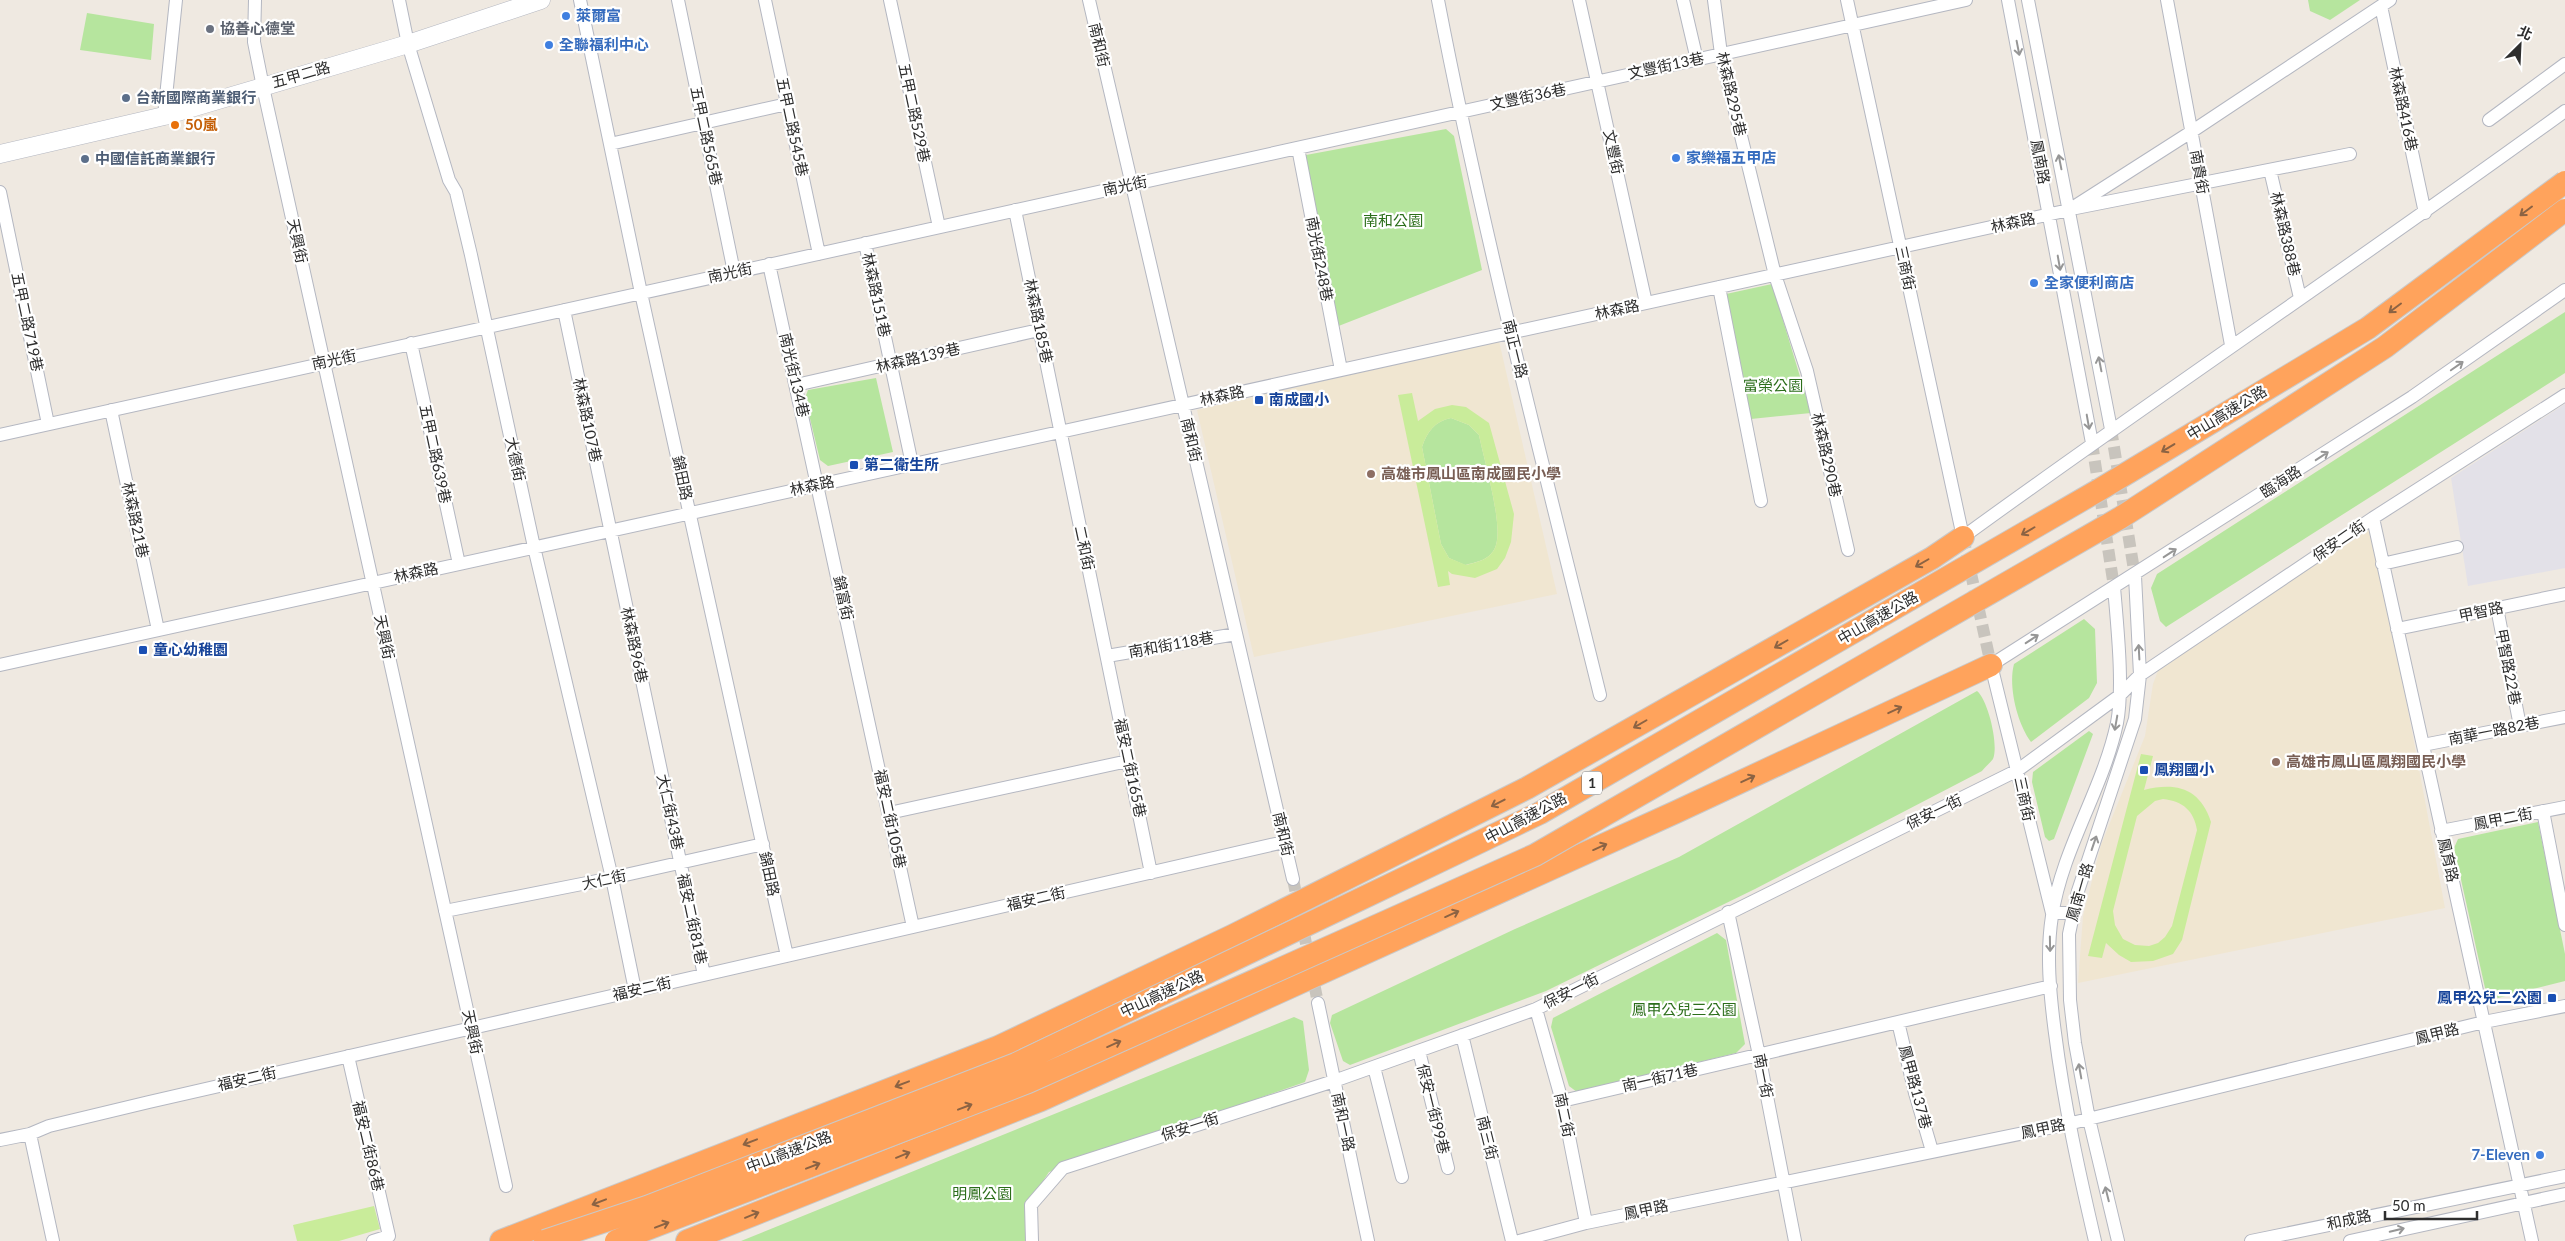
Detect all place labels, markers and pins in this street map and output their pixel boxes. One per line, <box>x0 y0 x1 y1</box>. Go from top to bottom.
place label: 萊爾富 <box>576 6 621 24</box>
marker: 萊爾富 <box>560 10 572 22</box>
place label: 協善心德堂 <box>220 19 295 37</box>
marker: 協善心德堂 <box>204 23 216 35</box>
place label: 全聯福利中心 <box>559 35 649 53</box>
marker: 全聯福利中心 <box>543 39 555 51</box>
place label: 台新國際商業銀行 <box>136 88 256 106</box>
marker: 台新國際商業銀行 <box>120 92 132 104</box>
place label: 50嵐 <box>185 115 217 133</box>
marker: 50嵐 <box>169 119 181 131</box>
place label: 家樂福五甲店 <box>1686 148 1776 166</box>
place label: 中國信託商業銀行 <box>95 149 215 167</box>
marker: 家樂福五甲店 <box>1670 152 1682 164</box>
marker: 中國信託商業銀行 <box>79 153 91 165</box>
place label: 全家便利商店 <box>2044 273 2134 291</box>
marker: 全家便利商店 <box>2028 277 2040 289</box>
place label: 南成國小 <box>1269 390 1330 408</box>
marker: 南成國小 <box>1253 394 1265 406</box>
place label: 第二衛生所 <box>864 455 939 473</box>
marker: 第二衛生所 <box>848 459 860 471</box>
place label: 高雄市鳳山區南成國民小學 <box>1381 464 1561 482</box>
marker: 高雄市鳳山區南成國民小學 <box>1365 468 1377 480</box>
place label: 童心幼稚園 <box>153 640 228 658</box>
marker: 童心幼稚園 <box>137 644 149 656</box>
place label: 高雄市鳳山區鳳翔國民小學 <box>2286 752 2466 770</box>
marker: 高雄市鳳山區鳳翔國民小學 <box>2270 756 2282 768</box>
place label: 鳳翔國小 <box>2154 760 2215 778</box>
marker: 鳳翔國小 <box>2138 764 2150 776</box>
place label: 鳳甲公兒二公園 <box>2437 988 2542 1006</box>
marker: 鳳甲公兒二公園 <box>2546 992 2558 1004</box>
place label: 7-Eleven <box>2471 1145 2530 1163</box>
marker: 7-Eleven <box>2534 1149 2546 1161</box>

